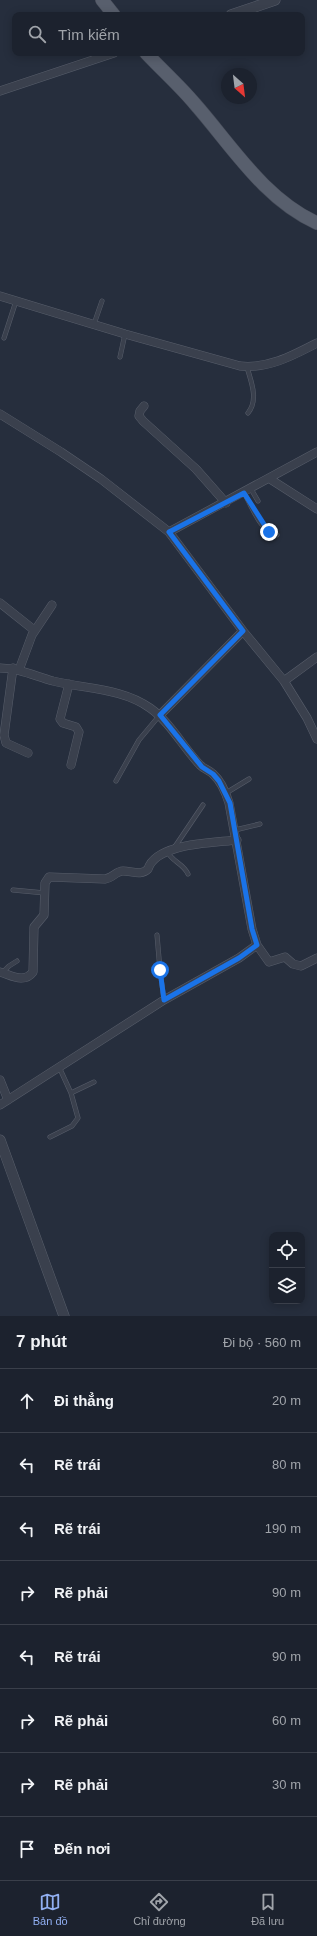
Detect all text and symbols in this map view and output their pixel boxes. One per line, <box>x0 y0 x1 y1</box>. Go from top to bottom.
search box <box>12 12 305 56</box>
icon: search <box>26 23 48 45</box>
text: Tìm kiếm <box>58 26 120 43</box>
north arrow <box>221 68 257 104</box>
route end <box>260 523 278 541</box>
route start <box>151 961 169 979</box>
map controls <box>269 1232 305 1304</box>
button: locate <box>269 1232 305 1268</box>
button: layers <box>269 1268 305 1304</box>
text: 7 phút <box>16 1332 67 1351</box>
text: Đi bộ · 560 m <box>223 1335 301 1350</box>
icon: ahead <box>16 1390 38 1412</box>
text: Đi thẳng <box>54 1392 114 1409</box>
text: 20 m <box>272 1393 301 1408</box>
icon: left <box>16 1454 38 1476</box>
text: Rẽ trái <box>54 1456 101 1473</box>
text: 80 m <box>272 1457 301 1472</box>
icon: left <box>16 1518 38 1540</box>
text: Rẽ trái <box>54 1520 101 1537</box>
text: 190 m <box>265 1521 301 1536</box>
icon: right <box>16 1582 38 1604</box>
text: Rẽ phải <box>54 1584 108 1601</box>
text: 90 m <box>272 1585 301 1600</box>
icon: left <box>16 1646 38 1668</box>
text: Rẽ trái <box>54 1648 101 1665</box>
text: 90 m <box>272 1649 301 1664</box>
icon: right <box>16 1710 38 1732</box>
text: Rẽ phải <box>54 1712 108 1729</box>
text: 60 m <box>272 1713 301 1728</box>
icon: right <box>16 1774 38 1796</box>
text: Rẽ phải <box>54 1776 108 1793</box>
text: 30 m <box>272 1777 301 1792</box>
icon: arrive <box>16 1838 38 1860</box>
text: Đến nơi <box>54 1840 111 1857</box>
tab: Bản đồ <box>33 1891 68 1927</box>
tab: Chỉ đường <box>133 1891 186 1927</box>
tab: Đã lưu <box>251 1891 284 1927</box>

